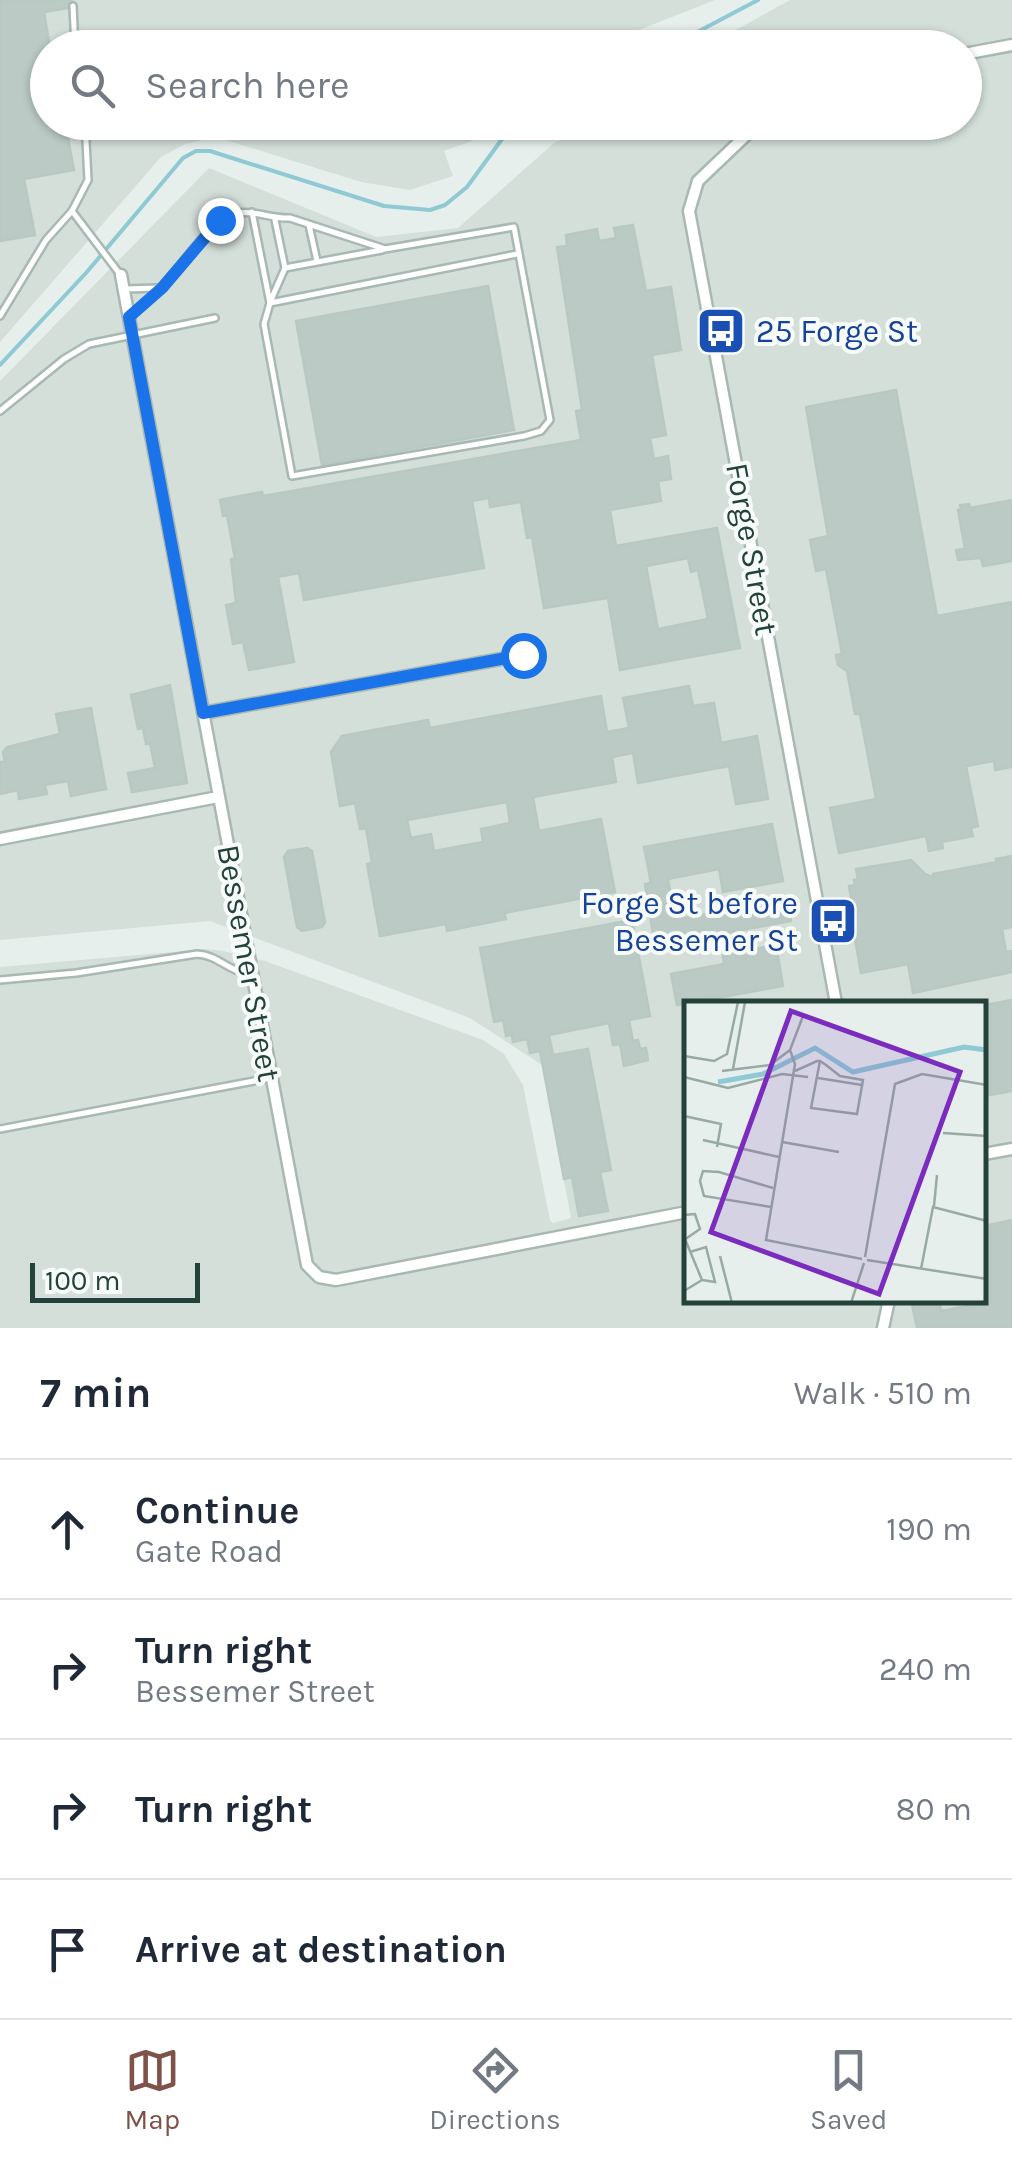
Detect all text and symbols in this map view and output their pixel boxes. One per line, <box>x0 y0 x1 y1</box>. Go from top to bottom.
search box <box>30 30 982 140</box>
icon: search <box>65 58 120 113</box>
text: Search here <box>145 63 349 108</box>
route end <box>198 198 244 244</box>
bus stop icon: 25 Forge St <box>695 305 747 357</box>
place label: 25 Forge St <box>756 313 918 350</box>
street label: Forge Street <box>718 460 785 638</box>
route start <box>501 633 547 679</box>
street label: Bessemer Street <box>209 842 288 1084</box>
place label: Forge St before Bessemer St <box>581 885 798 959</box>
bus stop icon: Forge St before Bessemer St <box>807 895 859 947</box>
inset map <box>684 1001 987 1303</box>
scale bar <box>30 1258 200 1302</box>
text: 100 m <box>45 1264 120 1297</box>
text: 7 min <box>40 1368 151 1418</box>
text: Walk · 510 m <box>794 1375 972 1412</box>
text: Continue <box>135 1488 299 1533</box>
icon: ahead <box>40 1502 95 1557</box>
text: 190 m <box>886 1511 972 1548</box>
text: Gate Road <box>135 1533 283 1570</box>
text: Turn right <box>135 1628 312 1673</box>
icon: right <box>40 1642 95 1697</box>
text: 240 m <box>879 1651 972 1688</box>
text: Bessemer Street <box>135 1673 375 1710</box>
icon: right <box>40 1782 95 1837</box>
text: Turn right <box>135 1787 312 1832</box>
text: 80 m <box>896 1791 972 1828</box>
icon: arrive <box>40 1922 95 1977</box>
text: Arrive at destination <box>135 1927 507 1972</box>
tab: Map <box>125 2043 180 2136</box>
tab: Directions <box>429 2043 561 2136</box>
tab: Saved <box>810 2043 887 2136</box>

